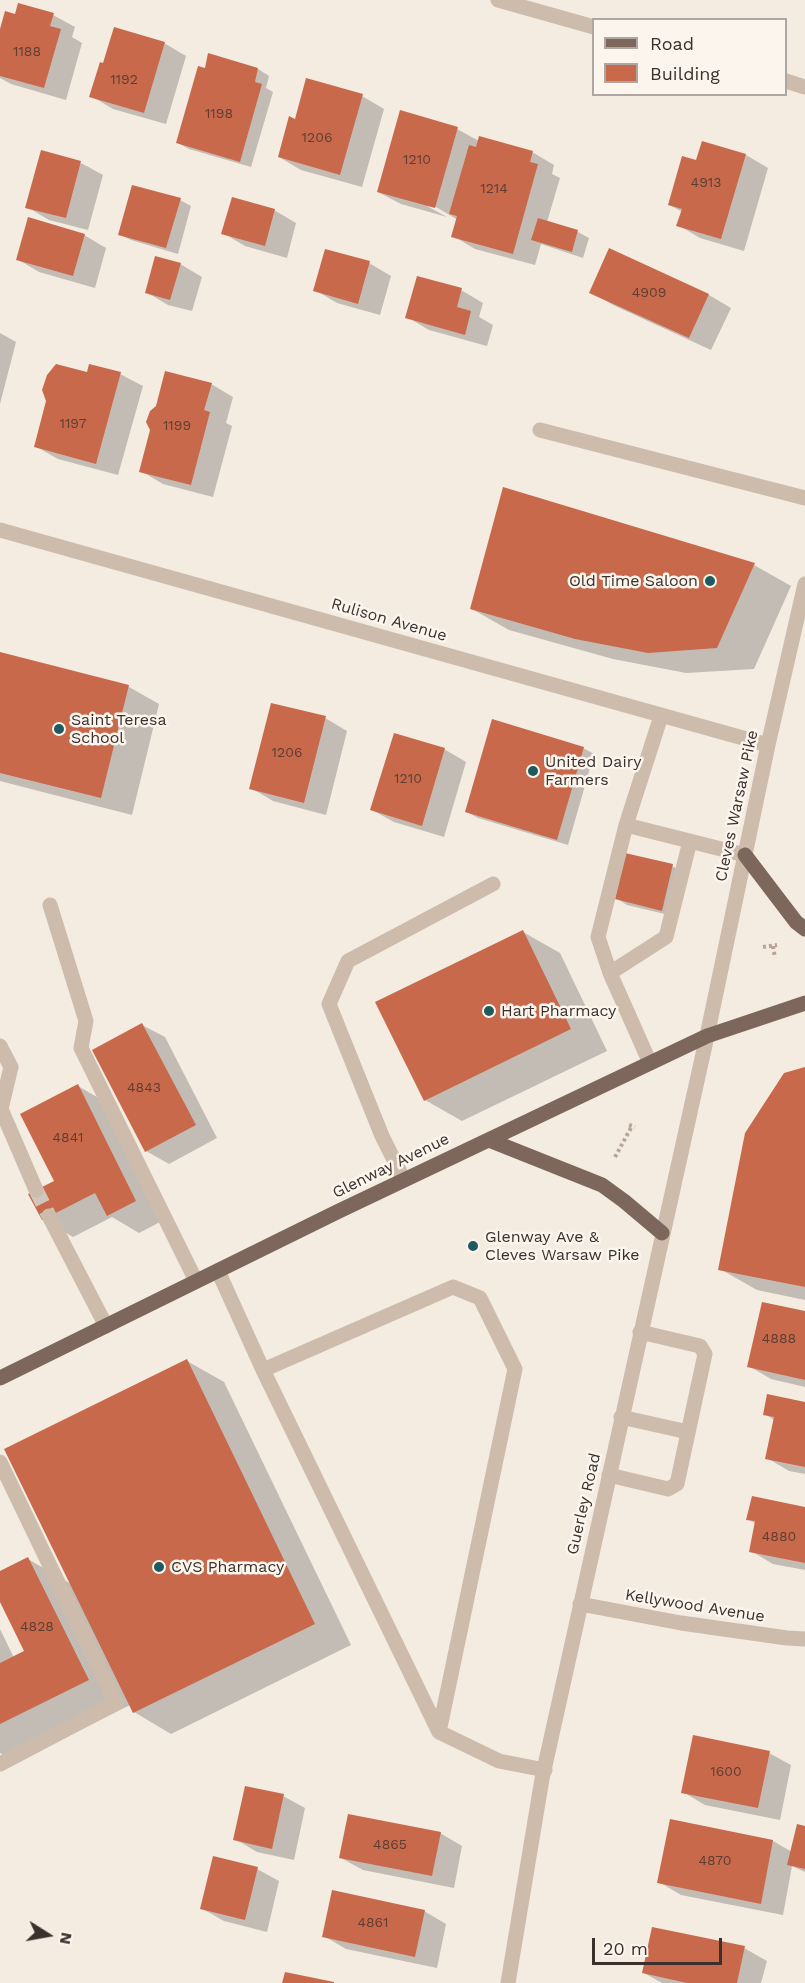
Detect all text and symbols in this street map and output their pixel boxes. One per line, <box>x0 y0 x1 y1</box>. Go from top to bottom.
legend <box>592 18 787 96</box>
text: Road <box>650 33 694 54</box>
house number: 1188 <box>13 44 41 60</box>
text: Building <box>650 63 720 84</box>
house number: 1192 <box>110 72 138 88</box>
house number: 1198 <box>205 106 233 122</box>
house number: 1206 <box>302 130 332 146</box>
house number: 1210 <box>403 152 431 168</box>
house number: 4913 <box>691 175 721 191</box>
house number: 1214 <box>480 181 508 197</box>
house number: 4909 <box>632 285 666 301</box>
house number: 1197 <box>59 416 87 432</box>
house number: 1199 <box>163 418 191 434</box>
place label: Old Time Saloon <box>569 571 698 591</box>
marker: Old Time Saloon <box>703 574 717 588</box>
street label: Rulison Avenue <box>329 594 449 646</box>
place label: Saint Teresa School <box>71 710 166 748</box>
marker: Saint Teresa School <box>52 722 66 736</box>
street label: Cleves Warsaw Pike <box>712 728 762 884</box>
house number: 1206 <box>272 745 302 761</box>
place label: United Dairy Farmers <box>545 752 641 790</box>
marker: United Dairy Farmers <box>526 764 540 778</box>
house number: 1210 <box>394 771 422 787</box>
place label: Hart Pharmacy <box>501 1001 616 1021</box>
marker: Hart Pharmacy <box>482 1004 496 1018</box>
house number: 4843 <box>127 1080 161 1096</box>
street label: Glenway Avenue <box>329 1129 453 1203</box>
house number: 4841 <box>53 1130 83 1146</box>
place label: Glenway Ave & Cleves Warsaw Pike <box>485 1227 639 1265</box>
marker: Glenway Ave & Cleves Warsaw Pike <box>466 1239 480 1253</box>
house number: 4888 <box>762 1331 796 1347</box>
street label: Guerley Road <box>563 1451 605 1557</box>
house number: 4880 <box>762 1529 796 1545</box>
place label: CVS Pharmacy <box>171 1557 284 1577</box>
marker: CVS Pharmacy <box>152 1560 166 1574</box>
street label: Kellywood Avenue <box>624 1585 766 1627</box>
house number: 4828 <box>20 1619 54 1635</box>
house number: 1600 <box>710 1764 742 1780</box>
house number: 4865 <box>373 1837 407 1853</box>
house number: 4870 <box>699 1853 731 1869</box>
north arrow <box>18 1905 78 1965</box>
house number: 4861 <box>357 1915 389 1931</box>
scale bar <box>595 1926 726 1964</box>
text: N <box>56 1931 77 1946</box>
text: 20 m <box>603 1938 648 1959</box>

